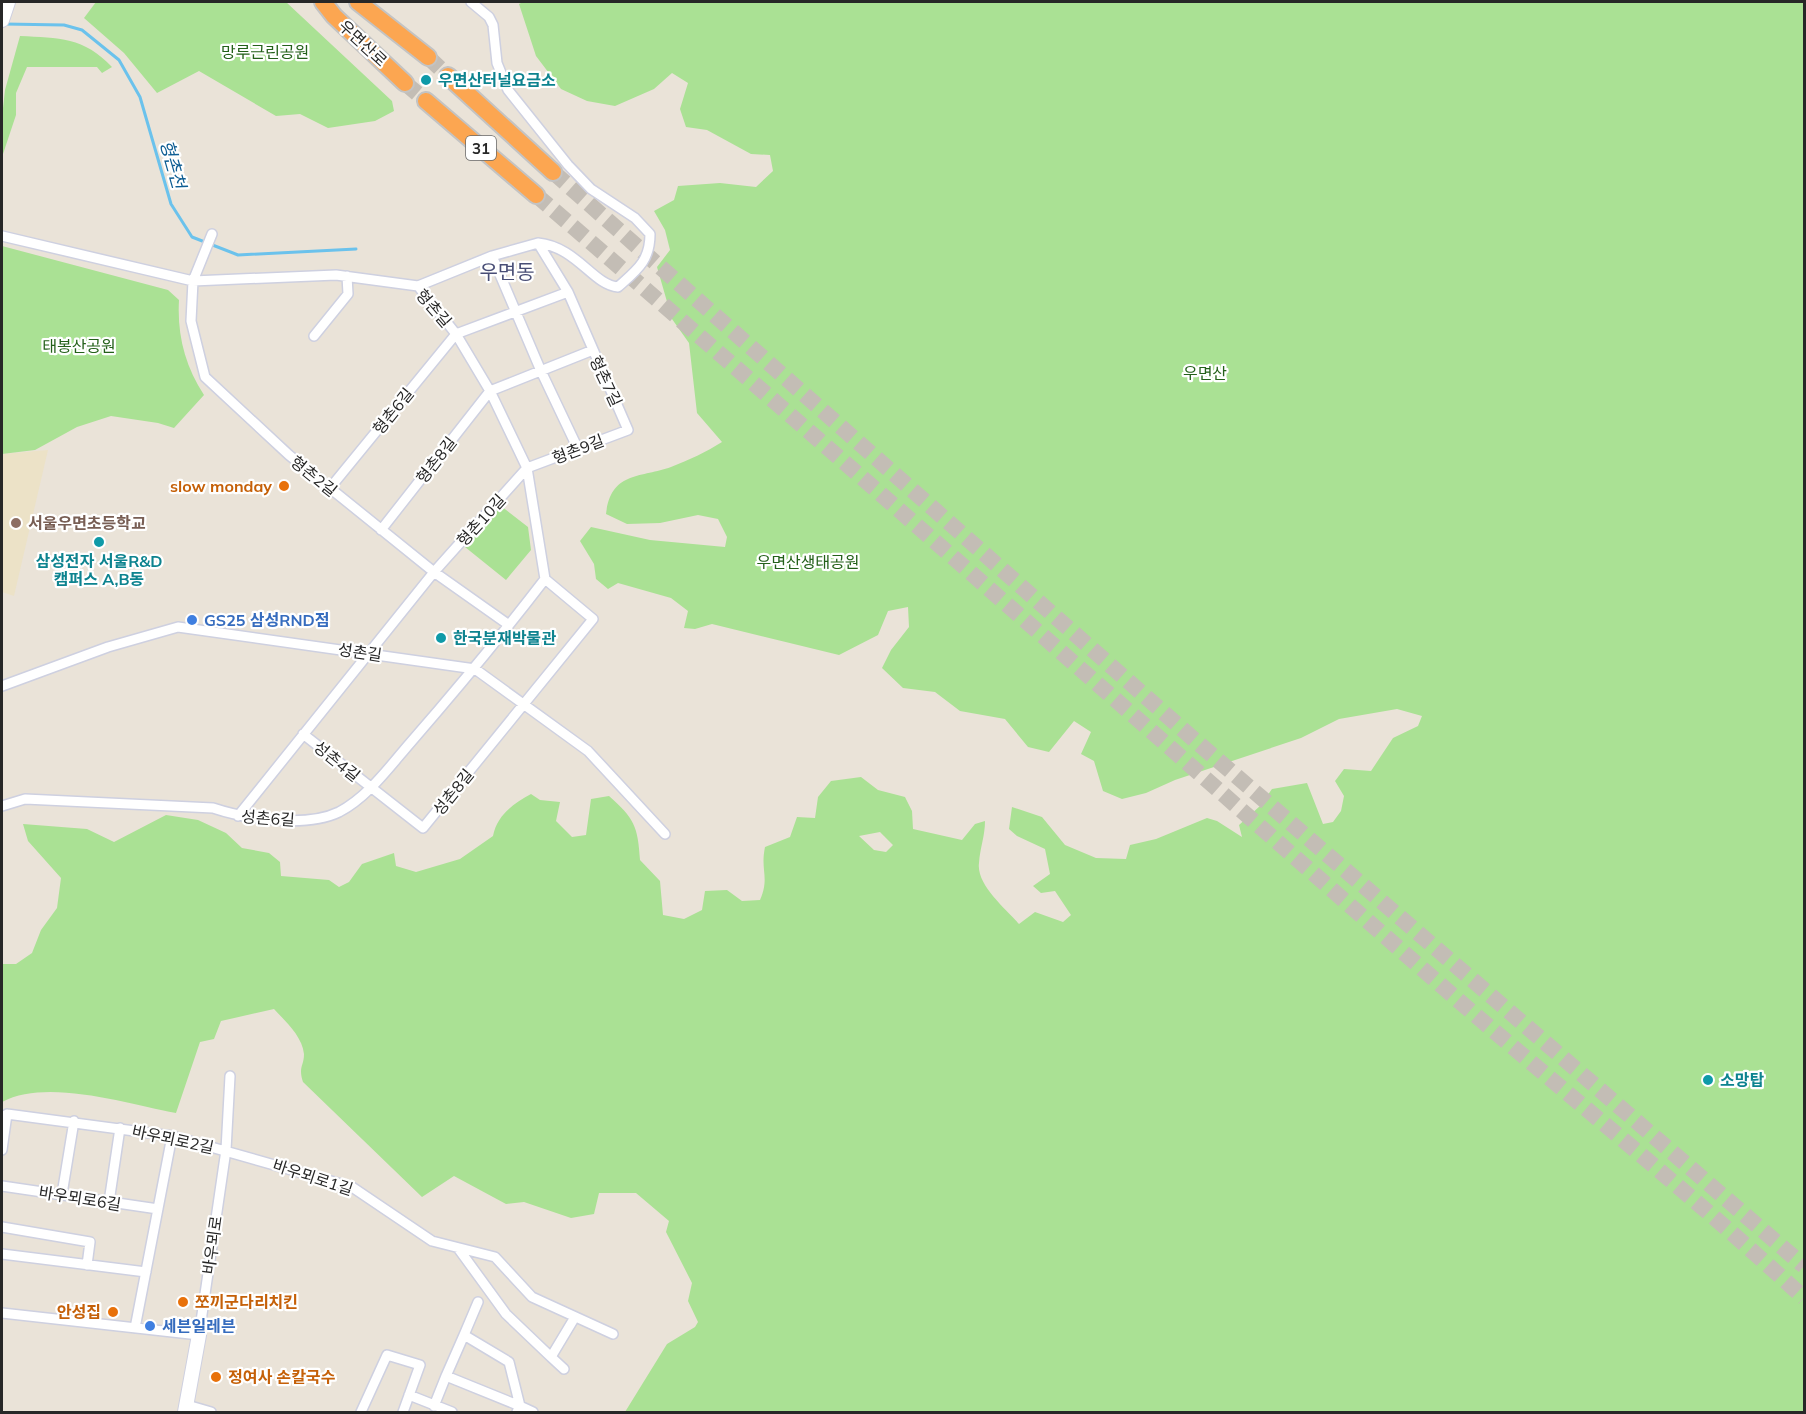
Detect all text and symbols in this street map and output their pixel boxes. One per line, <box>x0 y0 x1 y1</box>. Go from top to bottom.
street label: 우면산로 <box>335 16 392 71</box>
park label: 망루근린공원 <box>221 42 309 62</box>
place label: 우면산터널요금소 <box>438 70 556 90</box>
marker: 우면산터널요금소 <box>419 73 433 87</box>
road number: 31 <box>466 136 496 160</box>
water label: 형촌천 <box>155 137 192 193</box>
district label: 우면동 <box>479 259 535 284</box>
street label: 형촌길 <box>412 285 456 331</box>
park label: 태봉산공원 <box>42 336 116 356</box>
street label: 형촌7길 <box>586 352 626 410</box>
park label: 우면산 <box>1183 363 1227 383</box>
street label: 형촌6길 <box>368 384 418 438</box>
street label: 형촌9길 <box>549 430 607 468</box>
street label: 형촌8길 <box>412 433 460 487</box>
street label: 형촌2길 <box>287 451 341 501</box>
place label: slow monday <box>170 476 272 496</box>
marker: slow monday <box>277 479 291 493</box>
street label: 형촌10길 <box>452 490 510 550</box>
place label: 서울우면초등학교 <box>28 513 146 533</box>
marker: 서울우면초등학교 <box>9 516 23 530</box>
marker: 삼성전자 서울R&D 캠퍼스 A,B동 <box>92 535 106 549</box>
place label: 삼성전자 서울R&D 캠퍼스 A,B동 <box>35 551 163 589</box>
park label: 우면산생태공원 <box>756 552 860 572</box>
place label: GS25 삼성RND점 <box>204 610 329 630</box>
marker: GS25 삼성RND점 <box>185 613 199 627</box>
place label: 한국분재박물관 <box>453 628 556 648</box>
marker: 한국분재박물관 <box>434 631 448 645</box>
street label: 성촌길 <box>337 639 383 665</box>
street label: 성촌4길 <box>310 736 364 786</box>
street label: 성촌8길 <box>428 765 478 819</box>
street label: 성촌6길 <box>240 806 296 830</box>
place label: 소망탑 <box>1720 1070 1764 1090</box>
marker: 소망탑 <box>1701 1073 1715 1087</box>
street label: 바우뫼로2길 <box>130 1121 216 1157</box>
street label: 바우뫼로1길 <box>270 1155 356 1199</box>
street label: 바우뫼로6길 <box>37 1182 123 1214</box>
street label: 바우뫼로 <box>198 1214 226 1276</box>
place label: 쪼끼군다리치킨 <box>195 1292 298 1312</box>
marker: 쪼끼군다리치킨 <box>176 1295 190 1309</box>
place label: 안성집 <box>57 1302 101 1322</box>
marker: 안성집 <box>106 1305 120 1319</box>
place label: 세븐일레븐 <box>162 1316 236 1336</box>
marker: 세븐일레븐 <box>143 1319 157 1333</box>
place label: 정여사 손칼국수 <box>228 1367 336 1387</box>
marker: 정여사 손칼국수 <box>209 1370 223 1384</box>

